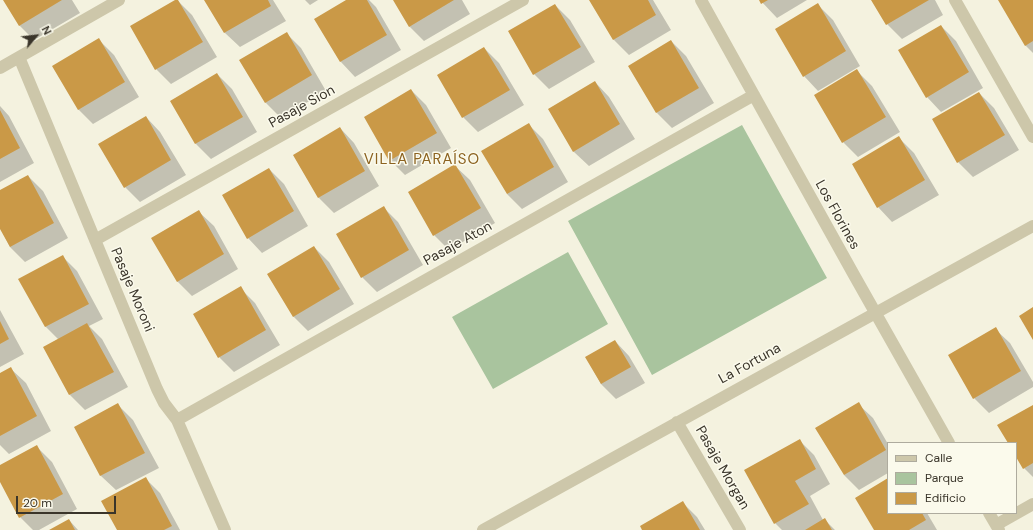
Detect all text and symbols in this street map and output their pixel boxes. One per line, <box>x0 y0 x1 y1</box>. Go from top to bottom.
north arrow <box>16 16 56 56</box>
text: N <box>39 24 55 37</box>
street label: Pasaje Sion <box>266 82 338 132</box>
district label: VILLA PARAÍSO <box>364 151 480 169</box>
street label: Los Florines <box>811 177 863 253</box>
street label: Pasaje Aton <box>421 218 495 270</box>
street label: Pasaje Moroni <box>107 245 157 335</box>
street label: La Fortuna <box>716 340 784 388</box>
street label: Pasaje Morgan <box>691 423 753 513</box>
legend <box>887 442 1017 514</box>
text: Calle <box>925 450 952 466</box>
text: Parque <box>925 470 964 486</box>
scale bar <box>18 488 118 514</box>
text: Edificio <box>925 490 966 506</box>
text: 20 m <box>23 495 52 511</box>

